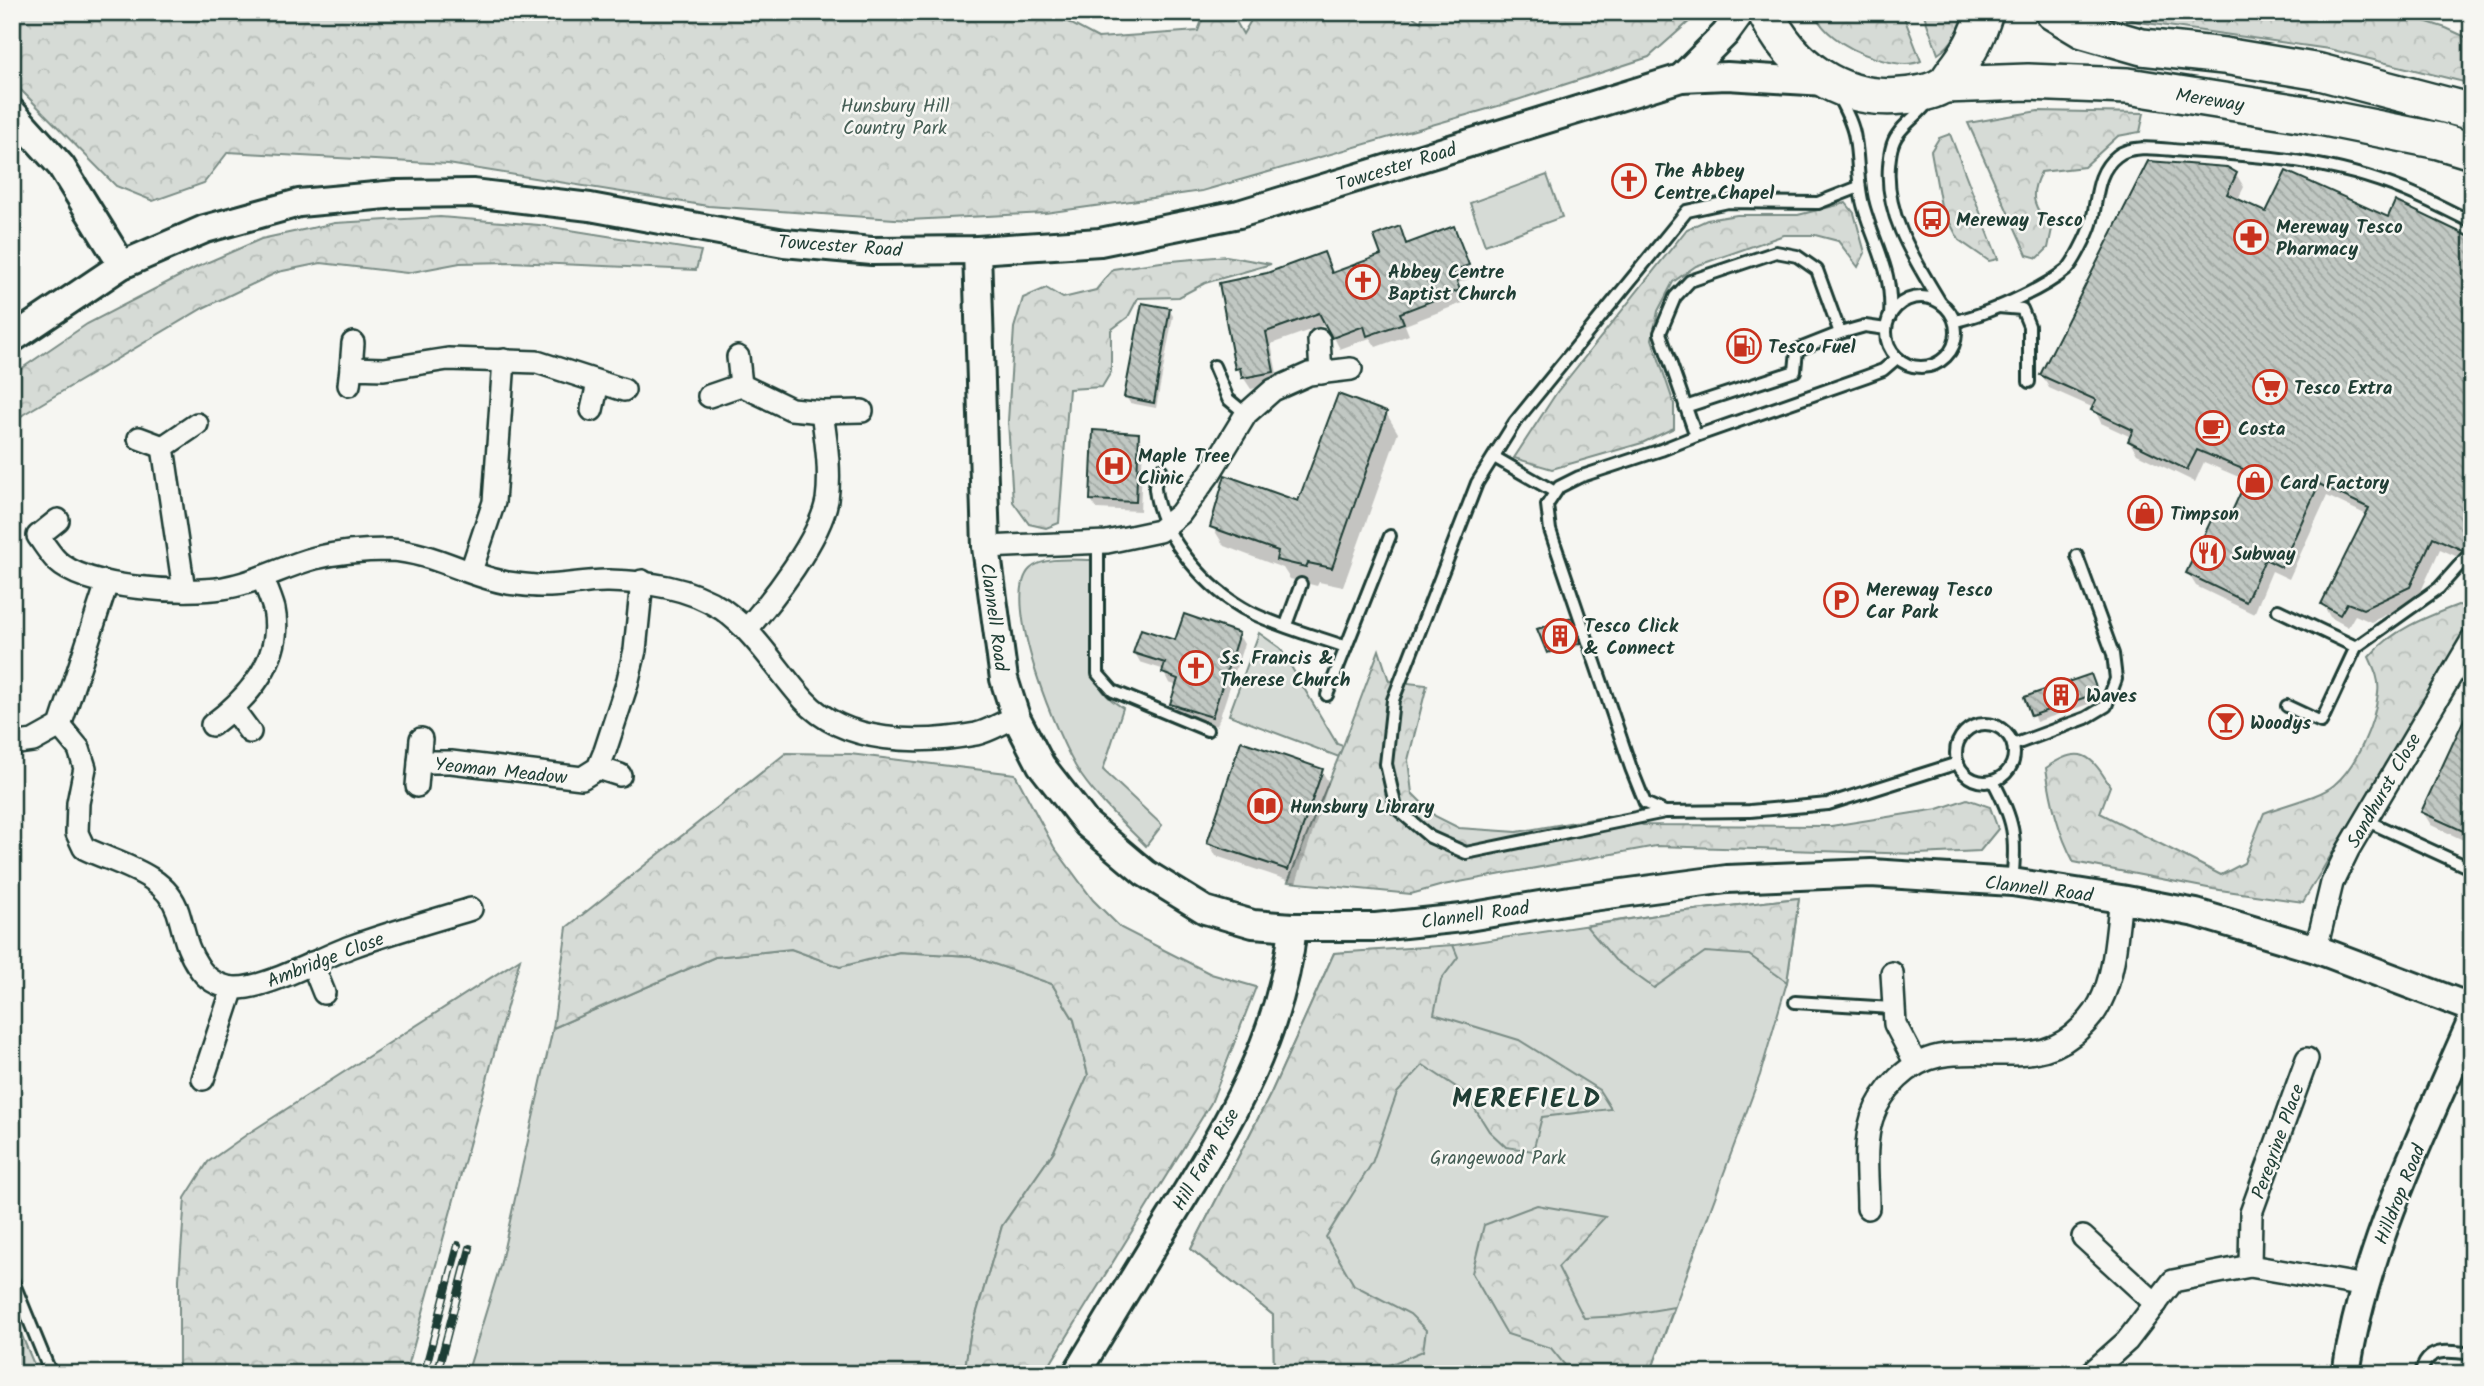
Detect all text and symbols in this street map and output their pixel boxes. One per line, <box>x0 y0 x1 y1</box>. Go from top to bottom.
street label: Mereway <box>2173 81 2247 121</box>
park label: Hunsbury Hill Country Park <box>841 92 950 144</box>
street label: Towcester Road <box>1333 135 1461 200</box>
place label: The Abbey Centre Chapel <box>1654 157 1775 209</box>
church icon: The Abbey Centre Chapel <box>1610 162 1648 200</box>
bus stop icon: Mereway Tesco <box>1913 200 1951 238</box>
place label: Mereway Tesco <box>1956 206 2083 236</box>
place label: Mereway Tesco Pharmacy <box>2276 213 2403 265</box>
pharmacy icon: Mereway Tesco Pharmacy <box>2232 218 2270 256</box>
street label: Towcester Road <box>777 228 904 266</box>
place label: Abbey Centre Baptist Church <box>1388 258 1517 310</box>
church icon: Abbey Centre Baptist Church <box>1344 263 1382 301</box>
fuel station icon: Tesco Fuel <box>1725 327 1763 365</box>
place label: Tesco Fuel <box>1768 333 1857 363</box>
supermarket icon: Tesco Extra <box>2251 368 2289 406</box>
place label: Tesco Extra <box>2294 374 2393 404</box>
cafe icon: Costa <box>2194 409 2232 447</box>
place label: Costa <box>2238 415 2286 445</box>
place label: Maple Tree Clinic <box>1138 442 1230 494</box>
hospital icon: Maple Tree Clinic <box>1095 447 1133 485</box>
shop icon: Card Factory <box>2236 463 2274 501</box>
place label: Card Factory <box>2280 469 2389 499</box>
shop icon: Timpson <box>2126 494 2164 532</box>
place label: Timpson <box>2170 500 2239 530</box>
restaurant icon: Subway <box>2189 534 2227 572</box>
place label: Subway <box>2232 540 2296 570</box>
street label: Clannell Road <box>971 561 1016 674</box>
place label: Mereway Tesco Car Park <box>1866 576 1993 628</box>
parking icon: Mereway Tesco Car Park <box>1822 581 1860 619</box>
place label: Tesco Click & Connect <box>1584 612 1679 664</box>
building icon: Tesco Click & Connect <box>1541 617 1579 655</box>
place label: Ss. Francis & Therese Church <box>1220 644 1351 696</box>
church icon: Ss. Francis & Therese Church <box>1177 649 1215 687</box>
building icon: Waves <box>2042 676 2080 714</box>
place label: Waves <box>2086 682 2137 712</box>
bar icon: Woodys <box>2207 703 2245 741</box>
place label: Woodys <box>2250 709 2311 739</box>
street label: Sandhurst Close <box>2340 727 2430 854</box>
street label: Yeoman Meadow <box>433 750 569 794</box>
library icon: Hunsbury Library <box>1246 787 1284 825</box>
place label: Hunsbury Library <box>1290 793 1435 823</box>
street label: Clannell Road <box>1983 868 2095 912</box>
street label: Clannell Road <box>1419 893 1532 938</box>
street label: Ambridge Close <box>263 925 389 997</box>
district label: MEREFIELD <box>1452 1079 1602 1121</box>
street label: Peregrine Place <box>2244 1079 2314 1204</box>
street label: Hill Farm Rise <box>1165 1103 1249 1217</box>
street label: Hilldrop Road <box>2367 1140 2435 1249</box>
park label: Grangewood Park <box>1430 1144 1566 1174</box>

